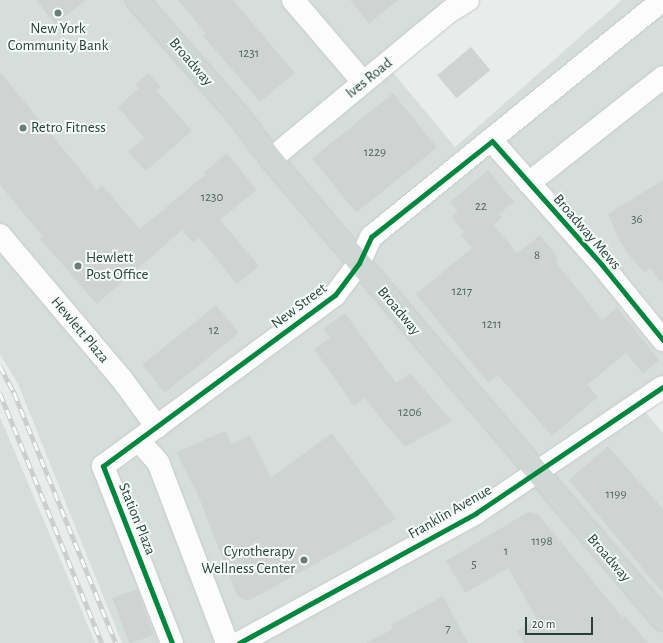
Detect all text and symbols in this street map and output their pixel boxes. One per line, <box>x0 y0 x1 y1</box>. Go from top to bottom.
marker: New York Community Bank <box>53 8 63 18</box>
place label: New York Community Bank <box>8 19 108 54</box>
street label: Broadway <box>165 34 217 90</box>
house number: 1231 <box>239 46 259 62</box>
street label: Ives Road <box>342 54 396 102</box>
place label: Retro Fitness <box>31 119 106 137</box>
marker: Retro Fitness <box>18 123 28 133</box>
house number: 1229 <box>364 145 386 161</box>
house number: 1230 <box>201 190 223 206</box>
street label: Broadway Mews <box>549 190 625 274</box>
house number: 22 <box>475 199 487 215</box>
house number: 36 <box>631 212 643 228</box>
place label: Hewlett Post Office <box>86 248 148 283</box>
house number: 8 <box>534 248 540 264</box>
marker: Hewlett Post Office <box>73 261 83 271</box>
street label: New Street <box>268 279 330 333</box>
street label: Broadway <box>374 283 424 339</box>
house number: 1217 <box>452 284 472 300</box>
street label: Hewlett Plaza <box>47 293 113 367</box>
house number: 1211 <box>482 317 502 333</box>
house number: 12 <box>209 323 219 339</box>
house number: 1206 <box>398 405 422 421</box>
street label: Station Plaza <box>114 480 160 558</box>
street label: Franklin Avenue <box>405 481 495 543</box>
house number: 1199 <box>605 487 627 503</box>
street label: Broadway <box>583 530 635 586</box>
house number: 1198 <box>531 534 553 550</box>
place label: Cyrotherapy Wellness Center <box>201 542 295 577</box>
house number: 1 <box>504 544 508 560</box>
marker: Cyrotherapy Wellness Center <box>298 554 310 566</box>
house number: 5 <box>471 557 477 573</box>
scale bar <box>527 609 595 635</box>
text: 20 m <box>532 618 555 630</box>
house number: 7 <box>445 621 451 637</box>

